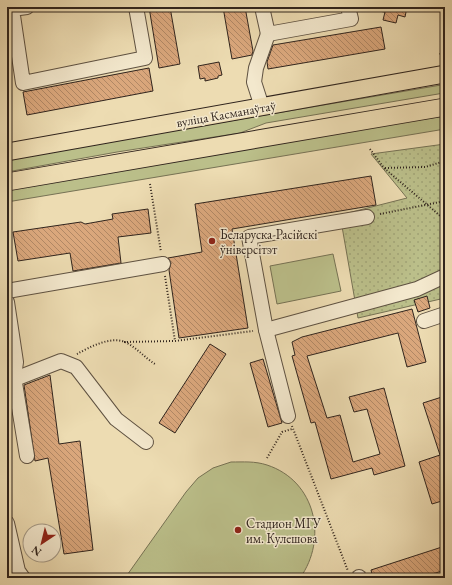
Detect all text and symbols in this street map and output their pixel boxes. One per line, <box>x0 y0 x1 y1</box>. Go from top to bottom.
street label: вуліца Касманаўтаў <box>175 97 277 131</box>
place label: Беларуска-Расійскі ўніверсітэт <box>220 226 317 258</box>
marker: Беларуска-Расійскі ўніверсітэт <box>207 236 217 246</box>
place label: Стадион МГУ им. Кулешова <box>246 515 322 547</box>
north arrow <box>22 523 62 563</box>
marker: Стадион МГУ им. Кулешова <box>233 525 243 535</box>
text: N <box>29 543 44 559</box>

